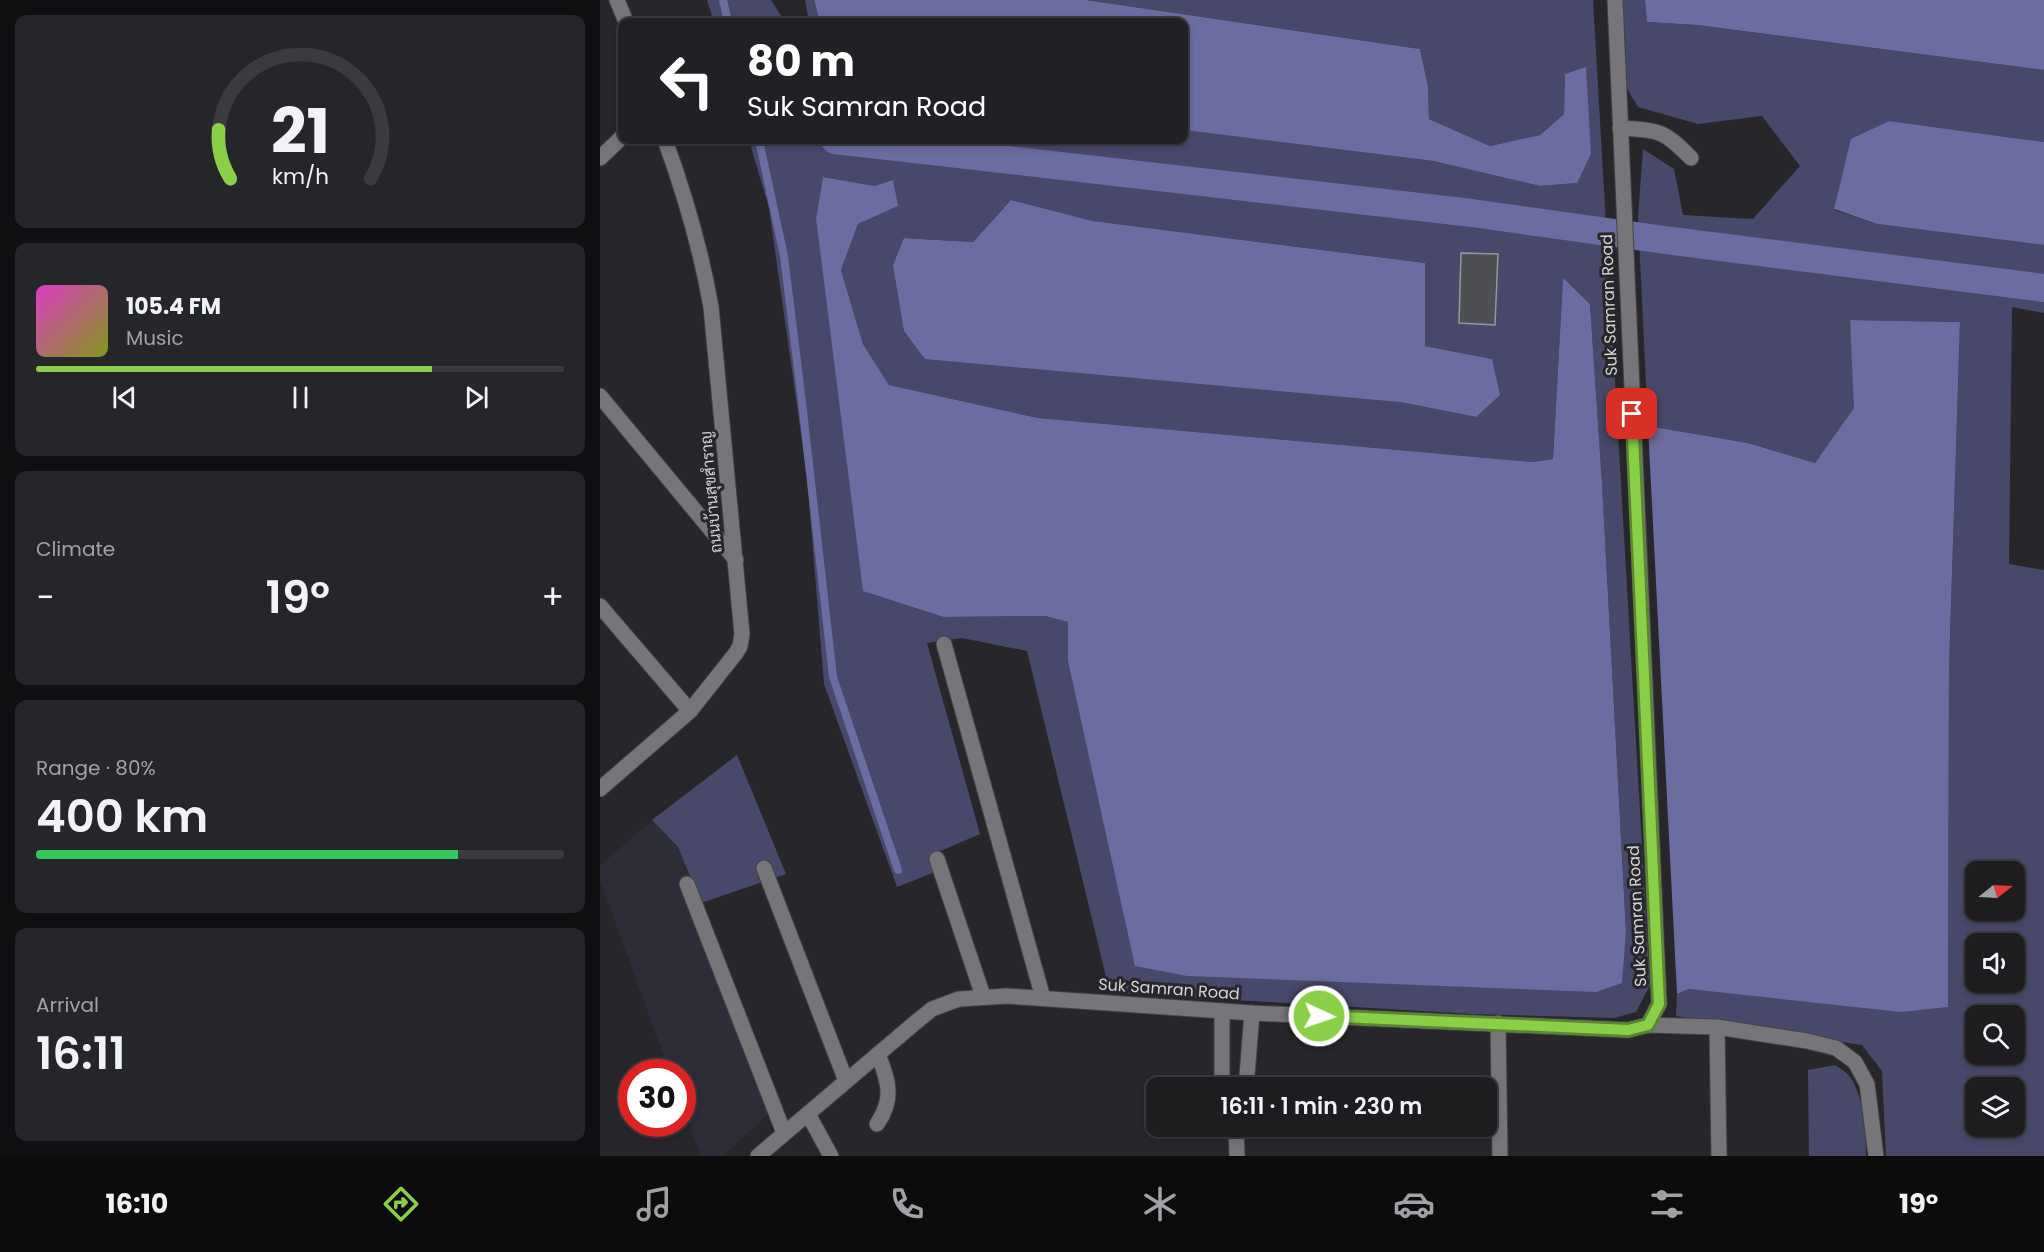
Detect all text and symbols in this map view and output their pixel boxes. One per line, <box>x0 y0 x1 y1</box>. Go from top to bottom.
text: 80 m <box>747 32 855 91</box>
icon: left <box>648 42 726 120</box>
text: 21 <box>270 87 330 175</box>
text: Suk Samran Road <box>747 88 986 125</box>
text: km/h <box>271 161 329 192</box>
street label: Suk Samran Road <box>1595 234 1623 376</box>
text: 105.4 FM <box>126 291 221 322</box>
text: Music <box>126 324 184 352</box>
icon: previous <box>108 381 141 414</box>
icon: pause <box>284 381 317 414</box>
icon: next <box>460 381 493 414</box>
pin <box>1606 388 1657 439</box>
icon: arrive <box>1615 397 1648 430</box>
street label: ถนนบ้านสุขสำราญ <box>694 430 728 554</box>
text: Climate <box>36 535 115 563</box>
text: 19° <box>266 566 330 629</box>
text: − <box>36 574 54 621</box>
text: + <box>541 574 564 621</box>
text: Range · 80% <box>36 754 156 782</box>
text: 400 km <box>36 785 208 848</box>
street label: Suk Samran Road <box>1622 845 1652 987</box>
north arrow <box>1965 861 2025 921</box>
map controls <box>1965 861 2025 1137</box>
button: sound <box>1965 933 2025 993</box>
street label: Suk Samran Road <box>1098 973 1240 1005</box>
position arrow <box>1287 984 1351 1048</box>
text: Arrival <box>36 991 99 1019</box>
button: search <box>1965 1005 2025 1065</box>
text: 16:11 <box>36 1022 126 1085</box>
speed limit sign: 30 <box>618 1059 696 1137</box>
button: layers <box>1965 1077 2025 1137</box>
text: 16:11 · 1 min · 230 m <box>1221 1091 1422 1122</box>
icon: directions <box>380 1183 422 1225</box>
icon: music <box>633 1183 675 1225</box>
icon: phone <box>886 1183 928 1225</box>
icon: climate <box>1139 1183 1181 1225</box>
icon: car <box>1393 1183 1435 1225</box>
icon: filters <box>1646 1183 1688 1225</box>
text: 16:10 <box>106 1185 168 1222</box>
text: 19° <box>1899 1185 1938 1222</box>

